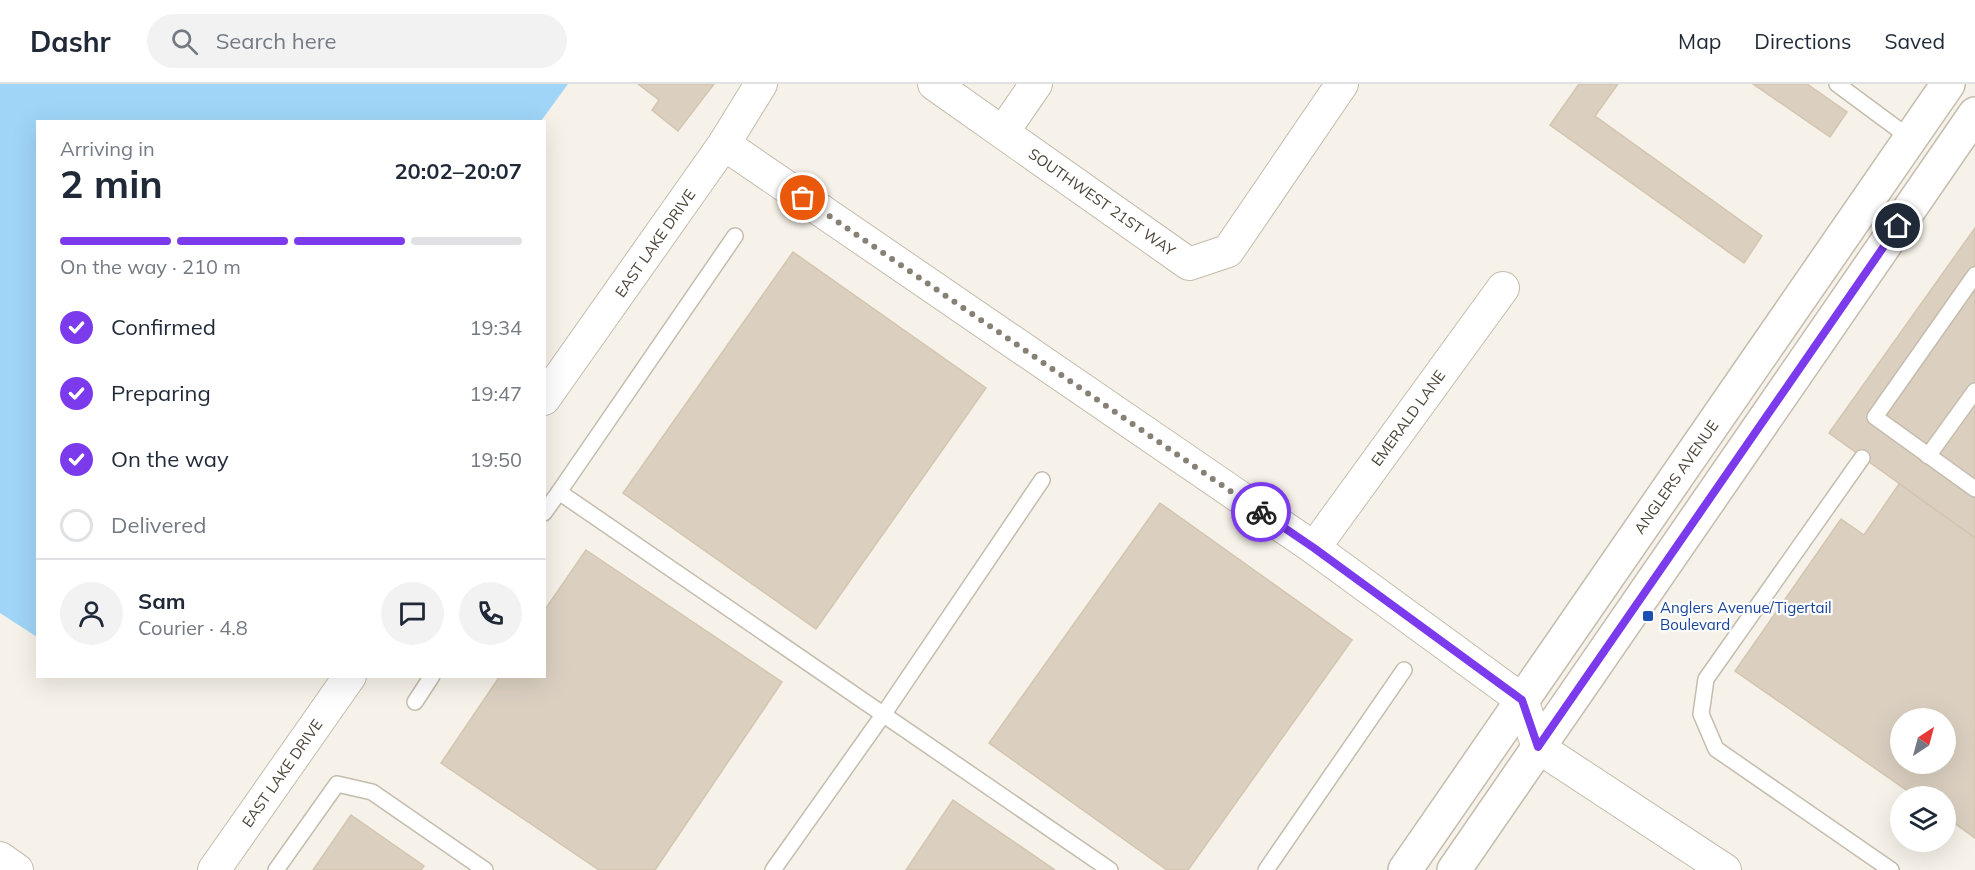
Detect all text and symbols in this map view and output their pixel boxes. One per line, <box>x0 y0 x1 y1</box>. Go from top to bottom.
search box <box>147 14 567 68</box>
text: Dashr <box>30 24 111 59</box>
icon: search <box>168 25 201 58</box>
text: Search here <box>216 27 337 55</box>
text: Map <box>1678 28 1721 54</box>
text: Directions <box>1754 28 1851 54</box>
text: Saved <box>1884 28 1945 54</box>
text: Arriving in <box>60 136 155 161</box>
street label: SOUTHWEST 21ST WAY <box>1025 144 1180 260</box>
text: 20:02–20:07 <box>394 157 522 185</box>
text: 2 min <box>60 159 163 208</box>
pin <box>777 172 828 223</box>
icon: bag <box>786 181 819 214</box>
street label: EAST LAKE DRIVE <box>611 185 699 301</box>
pin <box>1872 200 1923 251</box>
icon: home <box>1881 209 1914 242</box>
text: On the way · 210 m <box>60 254 241 279</box>
icon: check <box>60 311 93 344</box>
text: Confirmed <box>111 313 216 341</box>
text: 19:34 <box>469 315 522 340</box>
street label: EMERALD LANE <box>1367 366 1449 470</box>
icon: check <box>60 377 93 410</box>
text: Preparing <box>111 379 211 407</box>
text: 19:47 <box>469 381 522 406</box>
street label: ANGLERS AVENUE <box>1630 416 1722 537</box>
icon: check <box>60 443 93 476</box>
text: On the way <box>111 445 229 473</box>
text: 19:50 <box>469 447 522 472</box>
courier <box>1231 482 1291 542</box>
icon: bike <box>1245 496 1278 529</box>
text: Delivered <box>111 511 206 539</box>
button: person <box>60 582 123 645</box>
button: chat <box>381 582 444 645</box>
button: phone <box>459 582 522 645</box>
text: Sam <box>138 587 186 615</box>
place label: Anglers Avenue/Tigertail Boulevard <box>1660 598 1832 634</box>
marker: Anglers Avenue/Tigertail Boulevard <box>1641 609 1655 623</box>
text: Courier · 4.8 <box>138 615 248 640</box>
north arrow <box>1890 708 1956 774</box>
map controls <box>1890 708 1956 852</box>
street label: EAST LAKE DRIVE <box>238 715 326 831</box>
button: layers <box>1890 786 1956 852</box>

